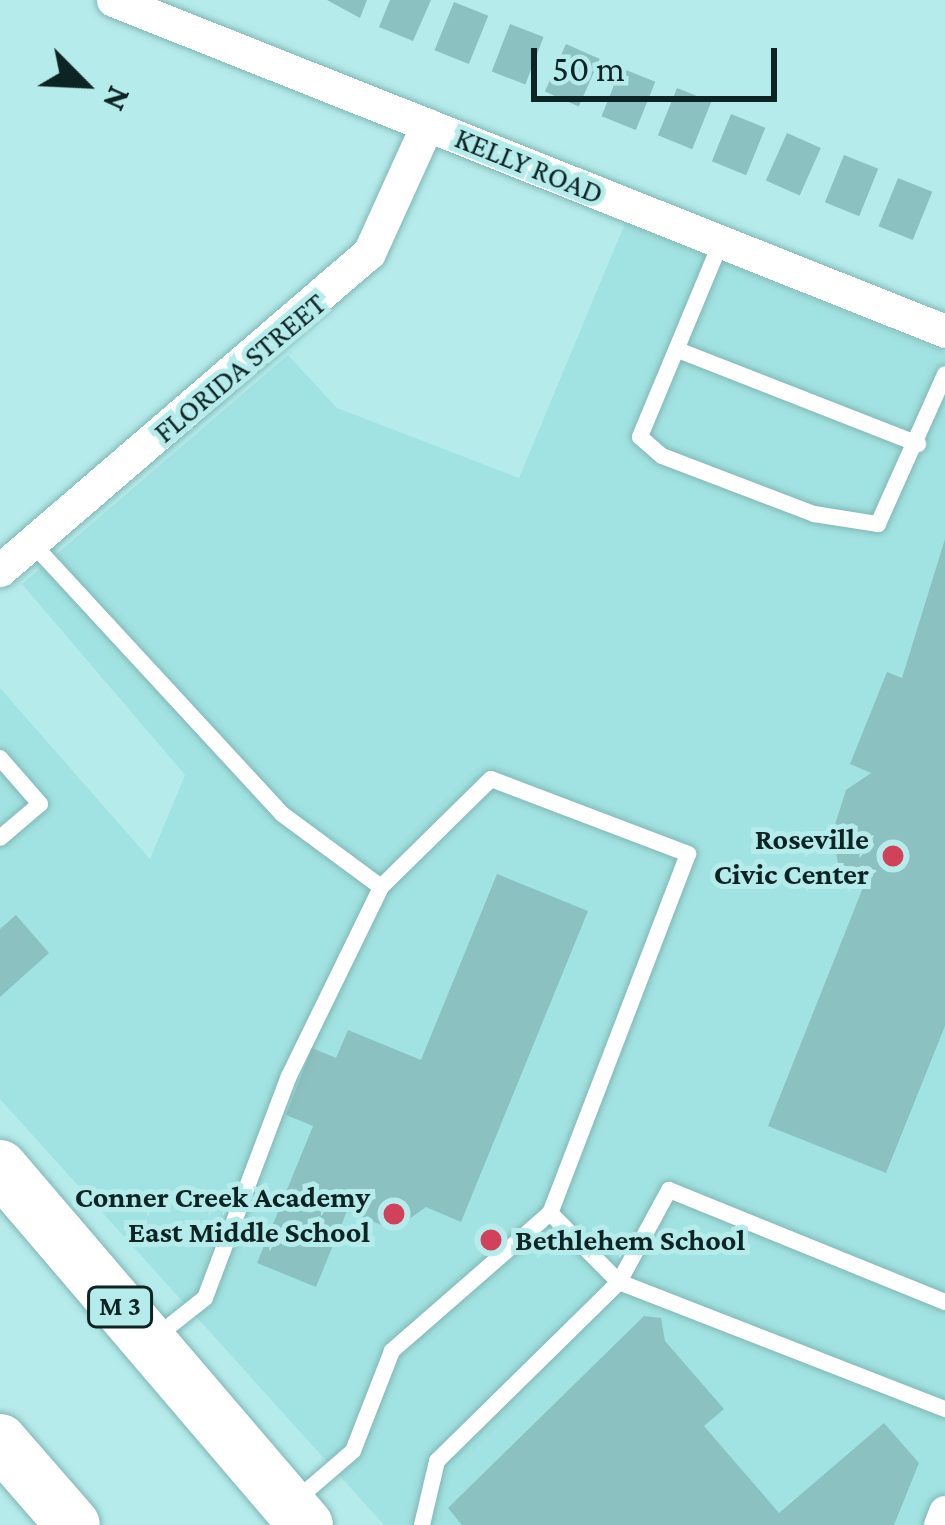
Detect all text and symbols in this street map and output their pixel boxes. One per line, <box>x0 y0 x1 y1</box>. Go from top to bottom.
north arrow <box>24 24 144 144</box>
scale bar <box>537 24 783 98</box>
text: 50 m <box>552 49 625 89</box>
text: N <box>96 81 139 117</box>
street label: KELLY ROAD <box>450 120 608 212</box>
street label: FLORIDA STREET <box>147 286 333 450</box>
place label: Roseville Civic Center <box>714 821 869 892</box>
marker: Roseville Civic Center <box>880 843 906 869</box>
place label: Conner Creek Academy East Middle School <box>75 1179 370 1250</box>
marker: Conner Creek Academy East Middle School <box>381 1201 407 1227</box>
place label: Bethlehem School <box>515 1222 745 1258</box>
marker: Bethlehem School <box>478 1227 504 1253</box>
road number: M 3 <box>87 1286 153 1328</box>

